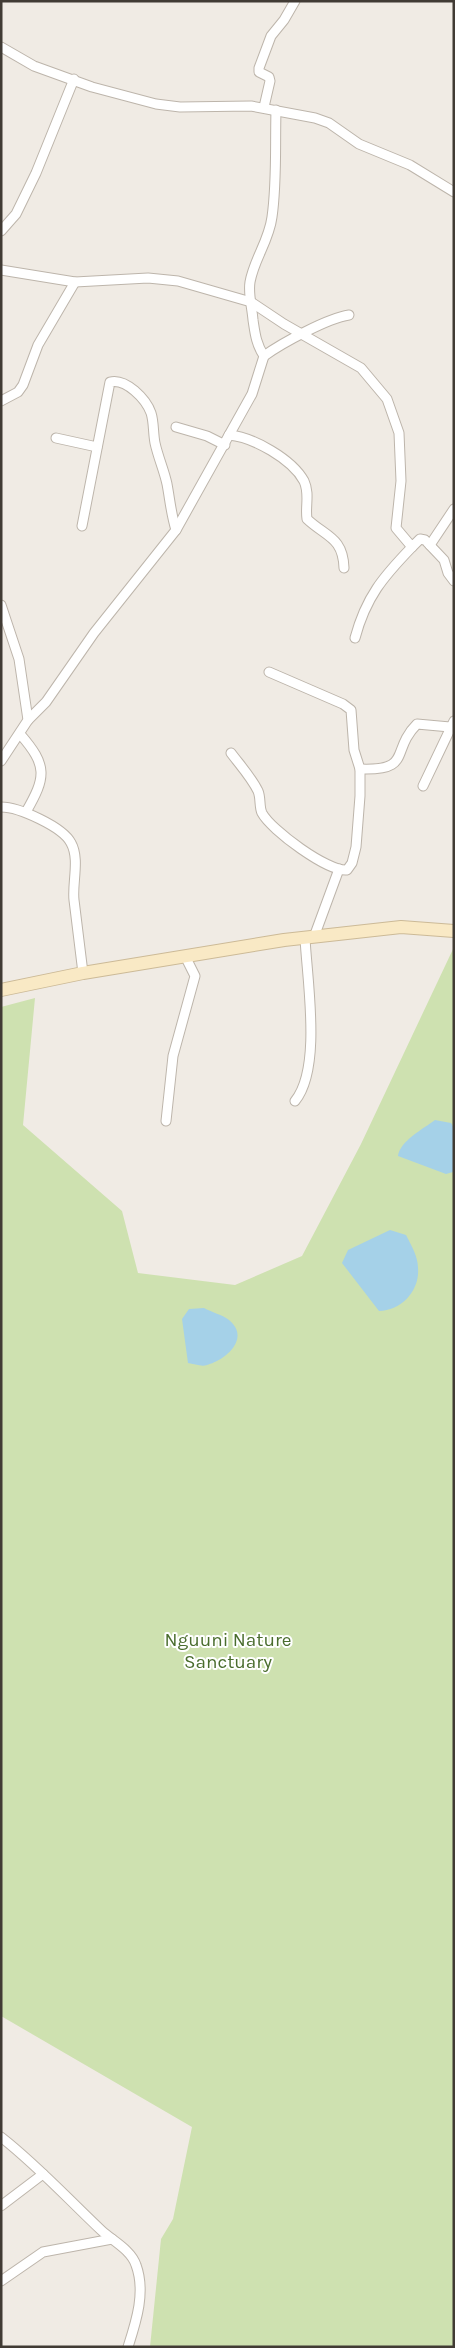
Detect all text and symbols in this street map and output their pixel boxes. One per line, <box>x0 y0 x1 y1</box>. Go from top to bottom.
park label: Nguuni Nature Sanctuary <box>164 1629 292 1673</box>

